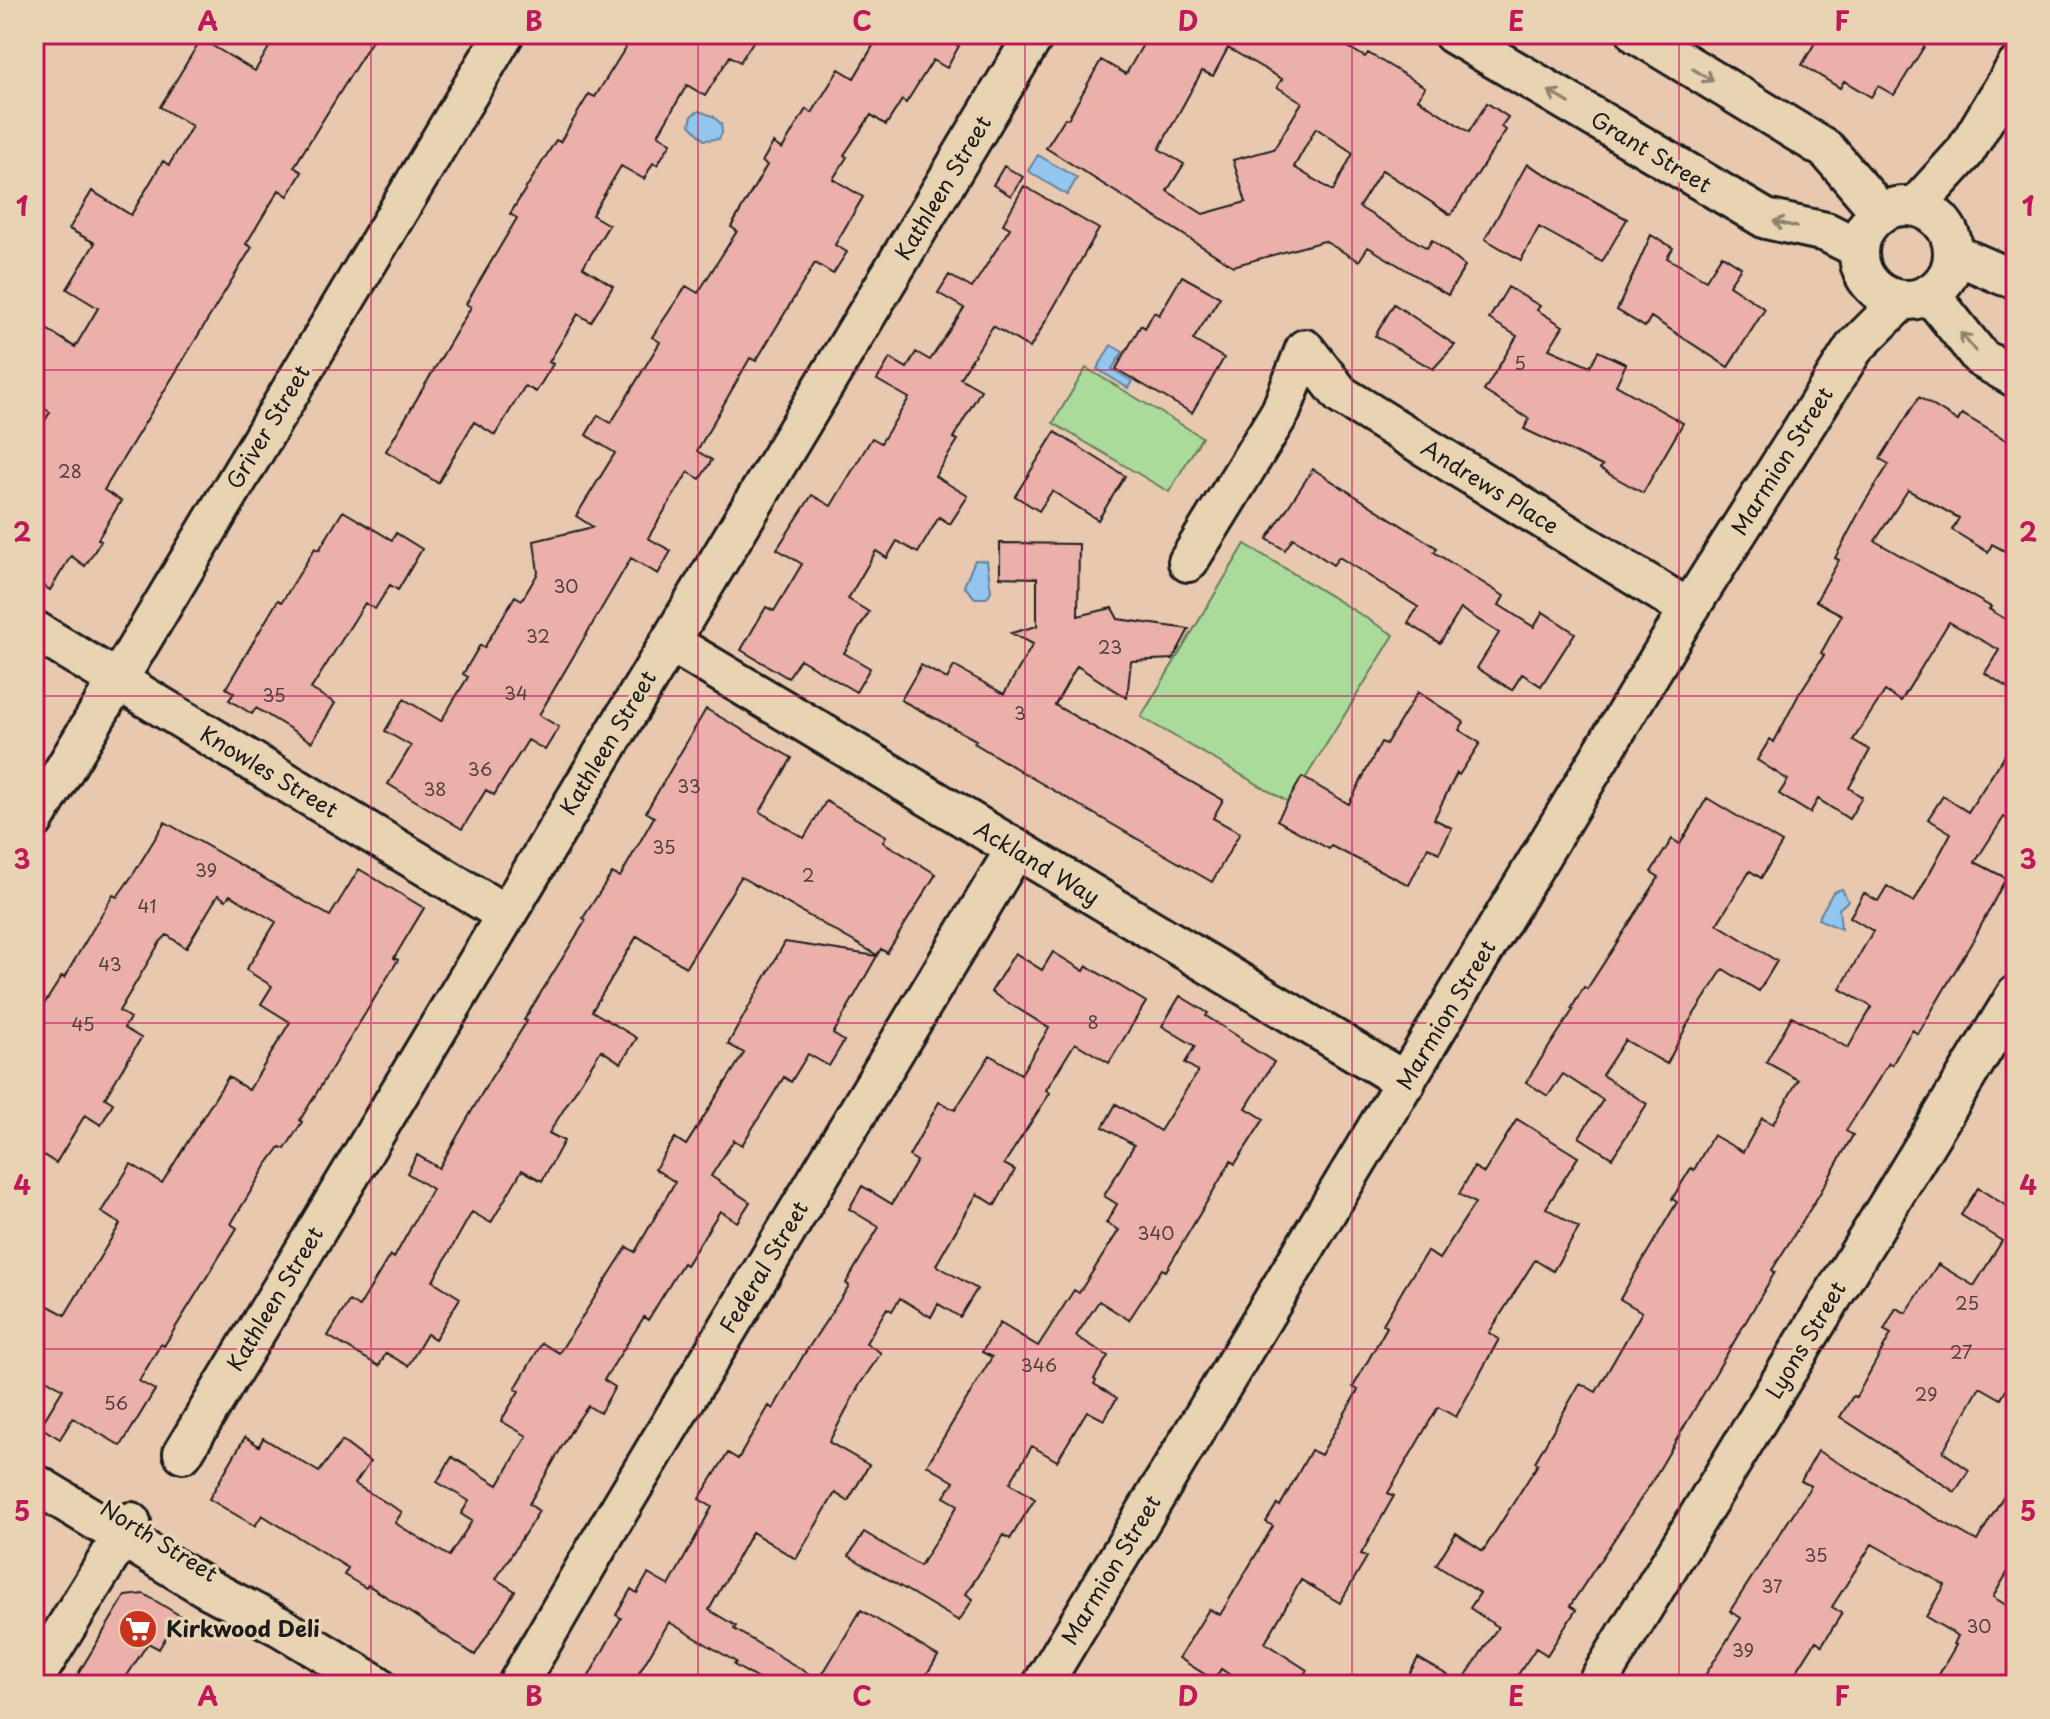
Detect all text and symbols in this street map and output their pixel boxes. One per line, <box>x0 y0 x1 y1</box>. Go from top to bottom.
text: A <box>198 1 218 40</box>
text: B <box>525 1 543 40</box>
text: C <box>852 1 872 40</box>
text: D <box>1178 1 1198 40</box>
text: E <box>1508 1 1524 40</box>
text: F <box>1834 1 1850 40</box>
one-way arrow <box>1691 67 1714 83</box>
one-way arrow <box>1548 89 1571 105</box>
street label: Grant Street <box>1585 102 1719 200</box>
street label: Kathleen Street <box>885 108 998 266</box>
text: 1 <box>16 186 28 225</box>
text: 1 <box>2022 186 2034 225</box>
one-way arrow <box>1772 216 1798 231</box>
one-way arrow <box>1960 332 1977 353</box>
house number: 5 <box>1514 349 1526 376</box>
street label: Griver Street <box>217 358 317 494</box>
street label: Marmion Street <box>1722 379 1840 541</box>
street label: Andrews Place <box>1416 430 1566 541</box>
house number: 28 <box>58 457 82 484</box>
text: 2 <box>13 512 31 551</box>
text: 2 <box>2019 512 2037 551</box>
house number: 30 <box>553 572 579 599</box>
house number: 32 <box>526 622 550 649</box>
house number: 23 <box>1098 633 1122 660</box>
street label: Kathleen Street <box>550 663 663 821</box>
house number: 34 <box>504 679 528 706</box>
house number: 35 <box>262 681 286 708</box>
house number: 3 <box>1014 699 1026 726</box>
street label: Knowles Street <box>195 716 345 825</box>
house number: 36 <box>468 755 492 782</box>
house number: 33 <box>677 772 701 799</box>
house number: 38 <box>423 775 447 802</box>
street label: Ackland Way <box>969 811 1107 912</box>
house number: 35 <box>652 833 676 860</box>
text: 3 <box>13 839 31 878</box>
text: 3 <box>2019 839 2037 878</box>
house number: 39 <box>195 856 217 883</box>
house number: 2 <box>802 861 814 888</box>
house number: 41 <box>138 892 156 919</box>
street label: Marmion Street <box>1387 933 1503 1095</box>
house number: 43 <box>98 950 122 977</box>
house number: 8 <box>1087 1008 1099 1035</box>
house number: 45 <box>72 1010 95 1037</box>
text: 4 <box>13 1165 31 1204</box>
text: 4 <box>2019 1165 2037 1204</box>
street label: Federal Street <box>710 1194 815 1339</box>
street label: Kathleen Street <box>217 1219 330 1377</box>
house number: 340 <box>1138 1219 1174 1246</box>
street label: Lyons Street <box>1757 1274 1853 1404</box>
house number: 25 <box>1955 1289 1979 1316</box>
house number: 27 <box>1950 1338 1972 1365</box>
house number: 346 <box>1021 1351 1057 1378</box>
house number: 29 <box>1915 1380 1937 1407</box>
house number: 56 <box>104 1389 128 1416</box>
street label: Marmion Street <box>1052 1488 1168 1650</box>
text: 5 <box>14 1491 30 1530</box>
street label: North Street <box>95 1491 225 1589</box>
text: 5 <box>2020 1491 2036 1530</box>
house number: 35 <box>1804 1541 1828 1568</box>
house number: 37 <box>1761 1572 1783 1599</box>
supermarket icon: Kirkwood Deli <box>117 1608 159 1650</box>
place label: Kirkwood Deli <box>166 1611 320 1644</box>
house number: 30 <box>1966 1612 1992 1639</box>
house number: 39 <box>1732 1636 1754 1663</box>
text: A <box>198 1676 218 1715</box>
text: B <box>525 1676 543 1715</box>
text: C <box>852 1676 872 1715</box>
text: D <box>1178 1676 1198 1715</box>
text: E <box>1508 1676 1524 1715</box>
text: F <box>1834 1676 1850 1715</box>

